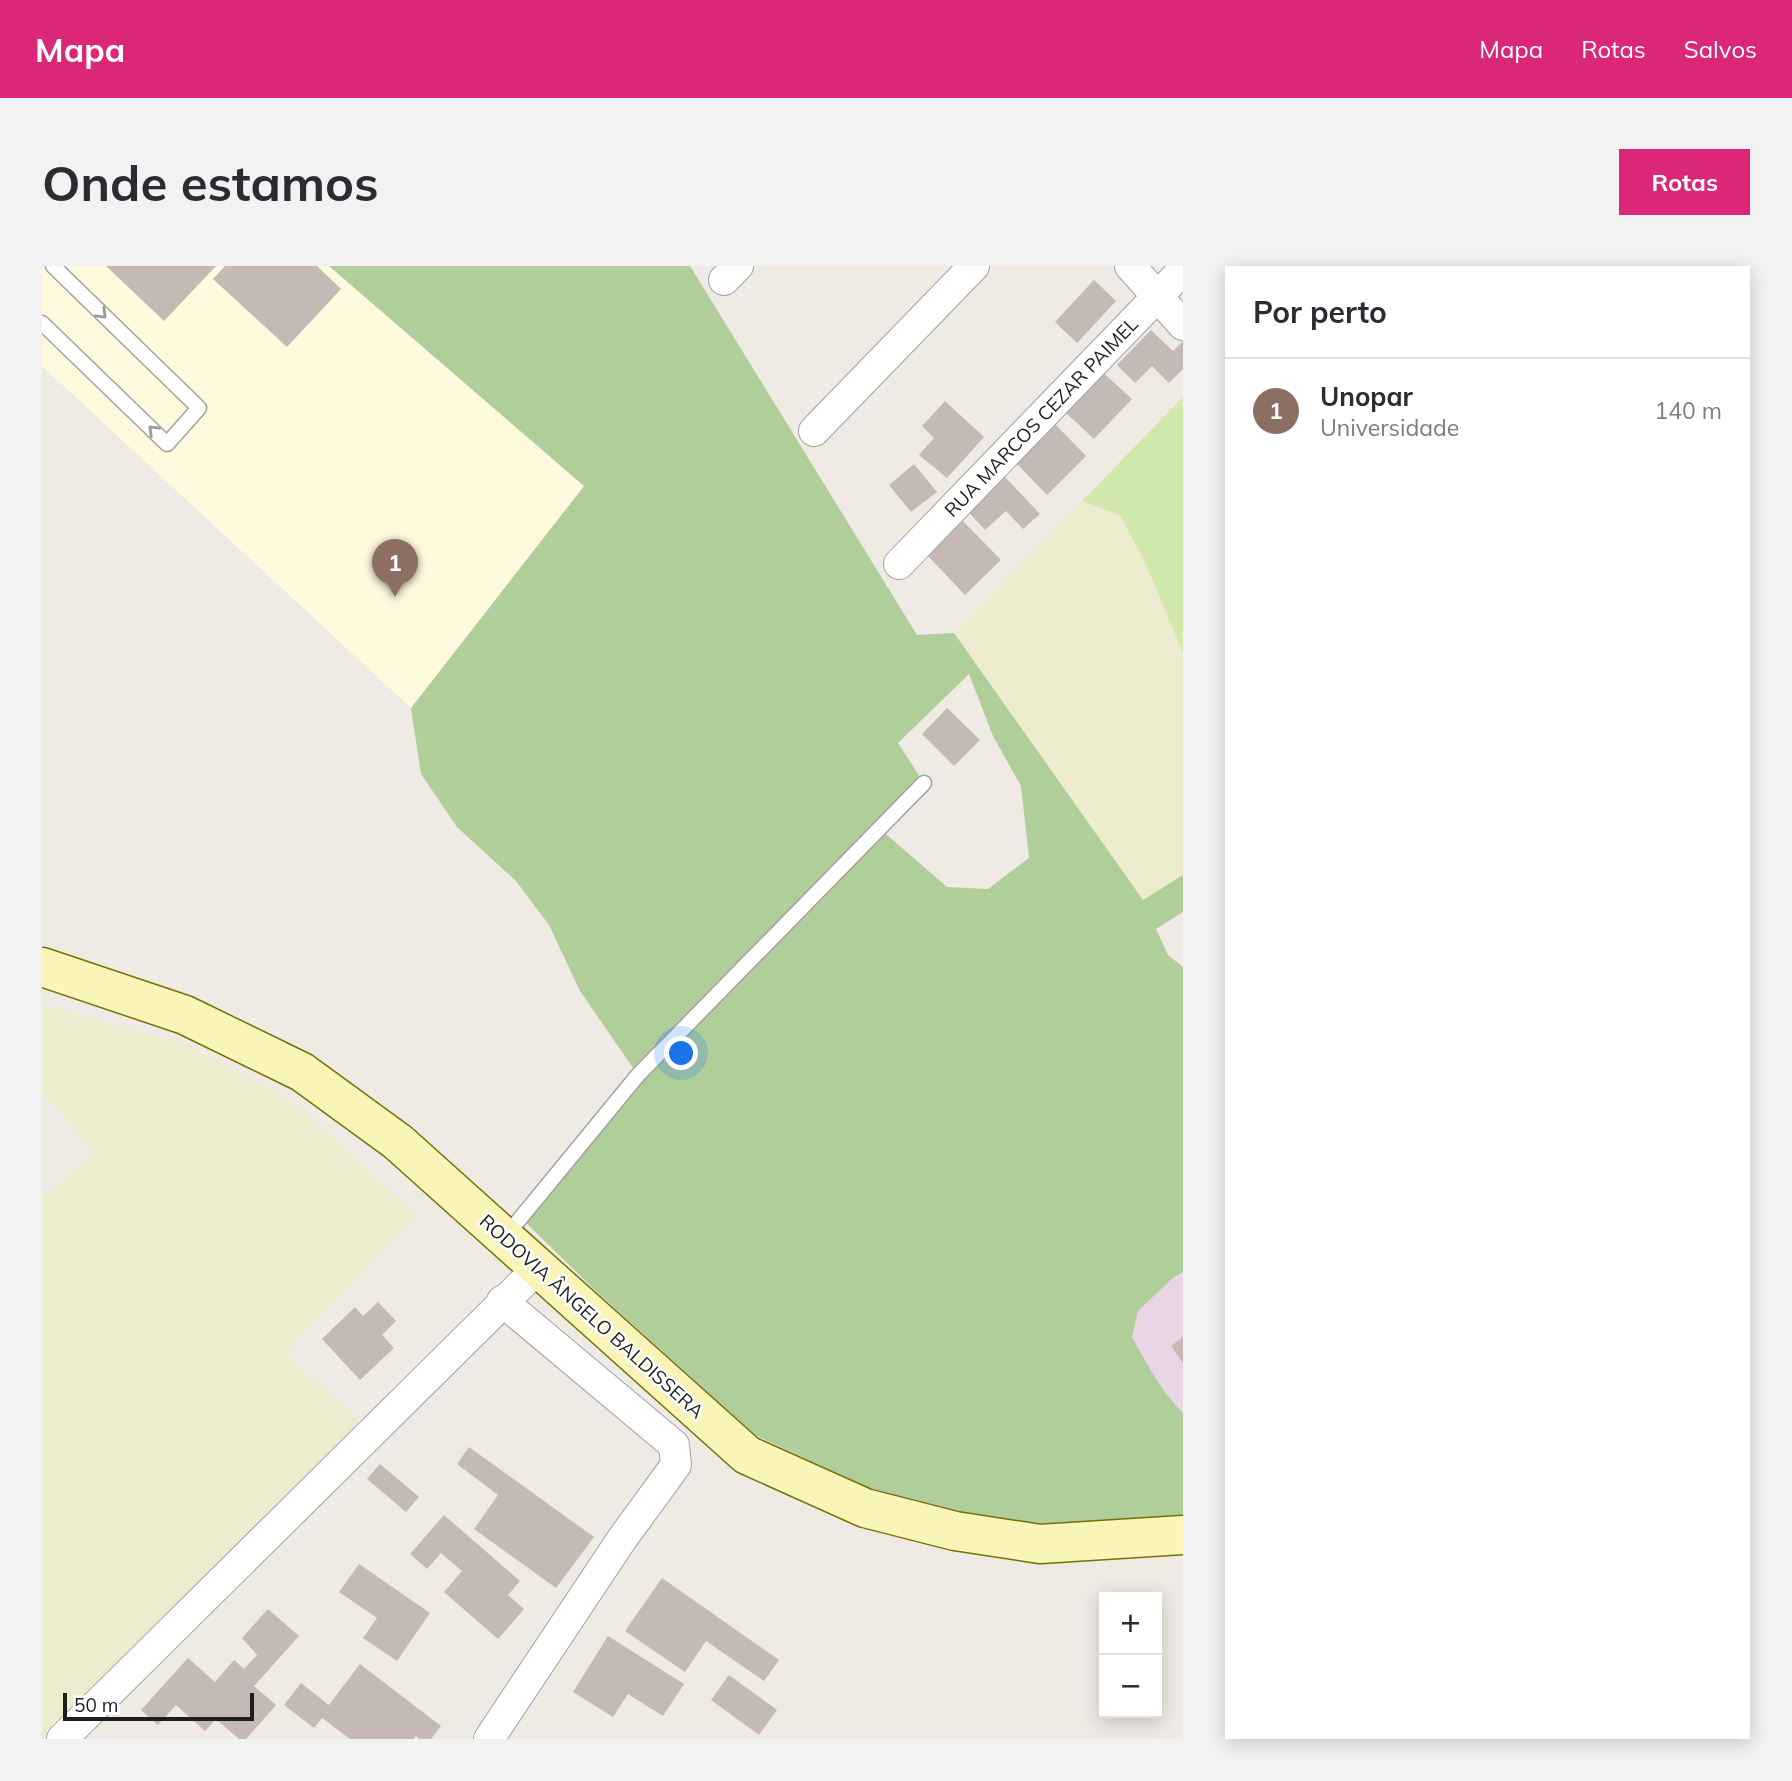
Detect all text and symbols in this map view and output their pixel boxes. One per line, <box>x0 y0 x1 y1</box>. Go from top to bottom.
text: Mapa <box>35 29 125 70</box>
text: Mapa <box>1479 34 1543 64</box>
text: Rotas <box>1581 34 1646 64</box>
text: Salvos <box>1684 34 1757 64</box>
button: Rotas <box>1619 149 1750 215</box>
text: Onde estamos <box>42 152 378 213</box>
text: Por perto <box>1253 293 1387 331</box>
one-way arrow <box>94 305 107 318</box>
street label: RUA MARCOS CEZAR PAIMEL <box>939 312 1143 522</box>
text: Unopar <box>1320 380 1413 413</box>
text: 1 <box>1269 396 1283 425</box>
text: 140 m <box>1654 396 1722 425</box>
text: Universidade <box>1320 413 1459 442</box>
one-way arrow <box>148 425 161 438</box>
pin: 1 <box>372 539 418 597</box>
your location <box>664 1036 698 1070</box>
street label: RODOVIA ÂNGELO BALDISSERA <box>475 1209 709 1423</box>
map controls <box>1099 1592 1162 1718</box>
button: + <box>1099 1592 1162 1655</box>
button: − <box>1099 1655 1162 1718</box>
scale bar <box>63 1690 254 1722</box>
text: 50 m <box>74 1693 118 1717</box>

